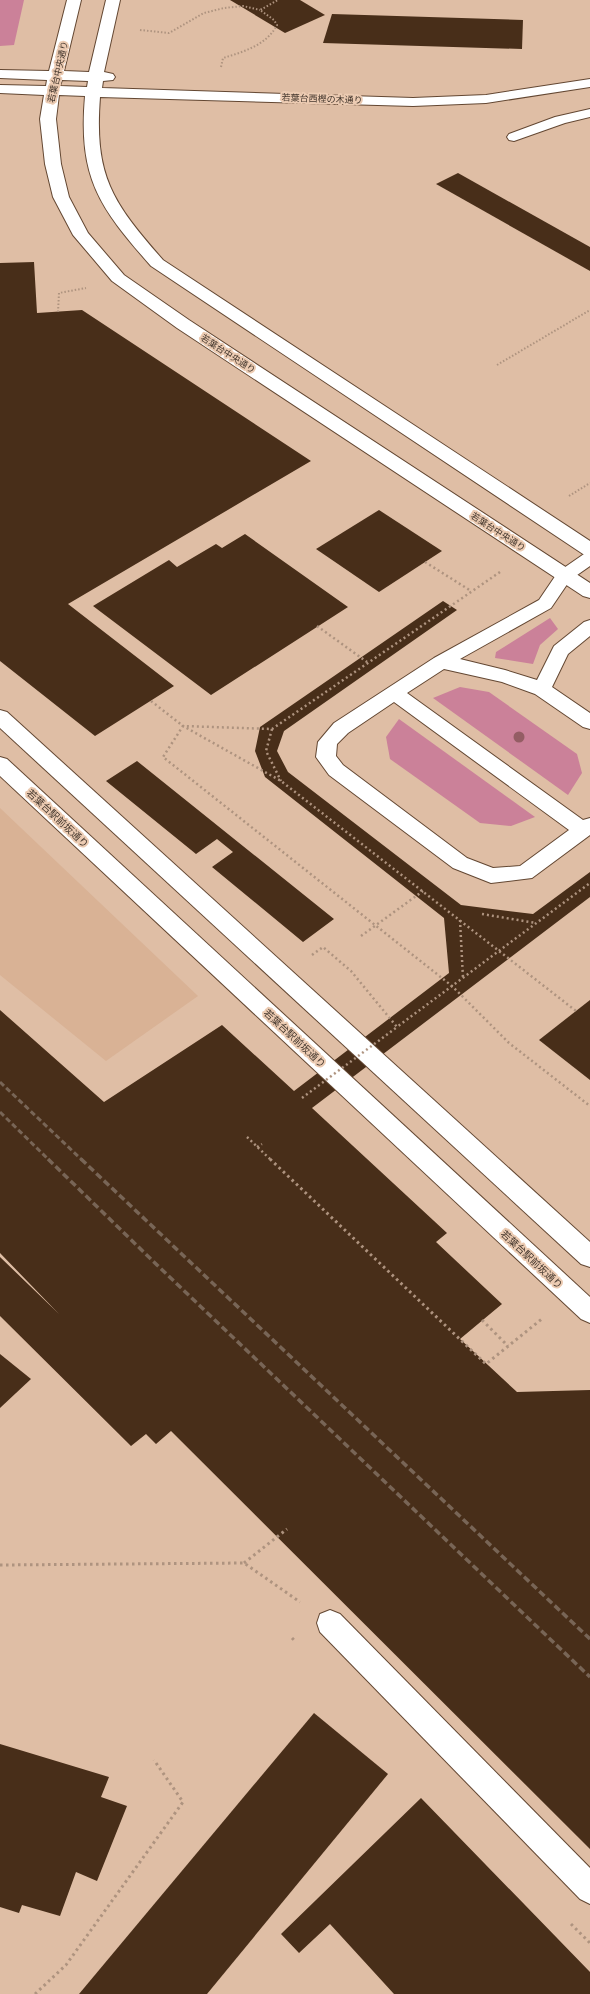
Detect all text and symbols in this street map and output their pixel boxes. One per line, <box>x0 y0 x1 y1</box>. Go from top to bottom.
street label: 若葉台中央通り <box>46 40 70 104</box>
street label: 若葉台西樫の木通り <box>281 93 363 105</box>
street label: 若葉台中央通り <box>199 333 257 375</box>
street label: 若葉台中央通り <box>469 511 527 553</box>
street label: 若葉台駅前坂通り <box>24 787 91 850</box>
street label: 若葉台駅前坂通り <box>261 1007 328 1070</box>
street label: 若葉台駅前坂通り <box>498 1228 565 1291</box>

